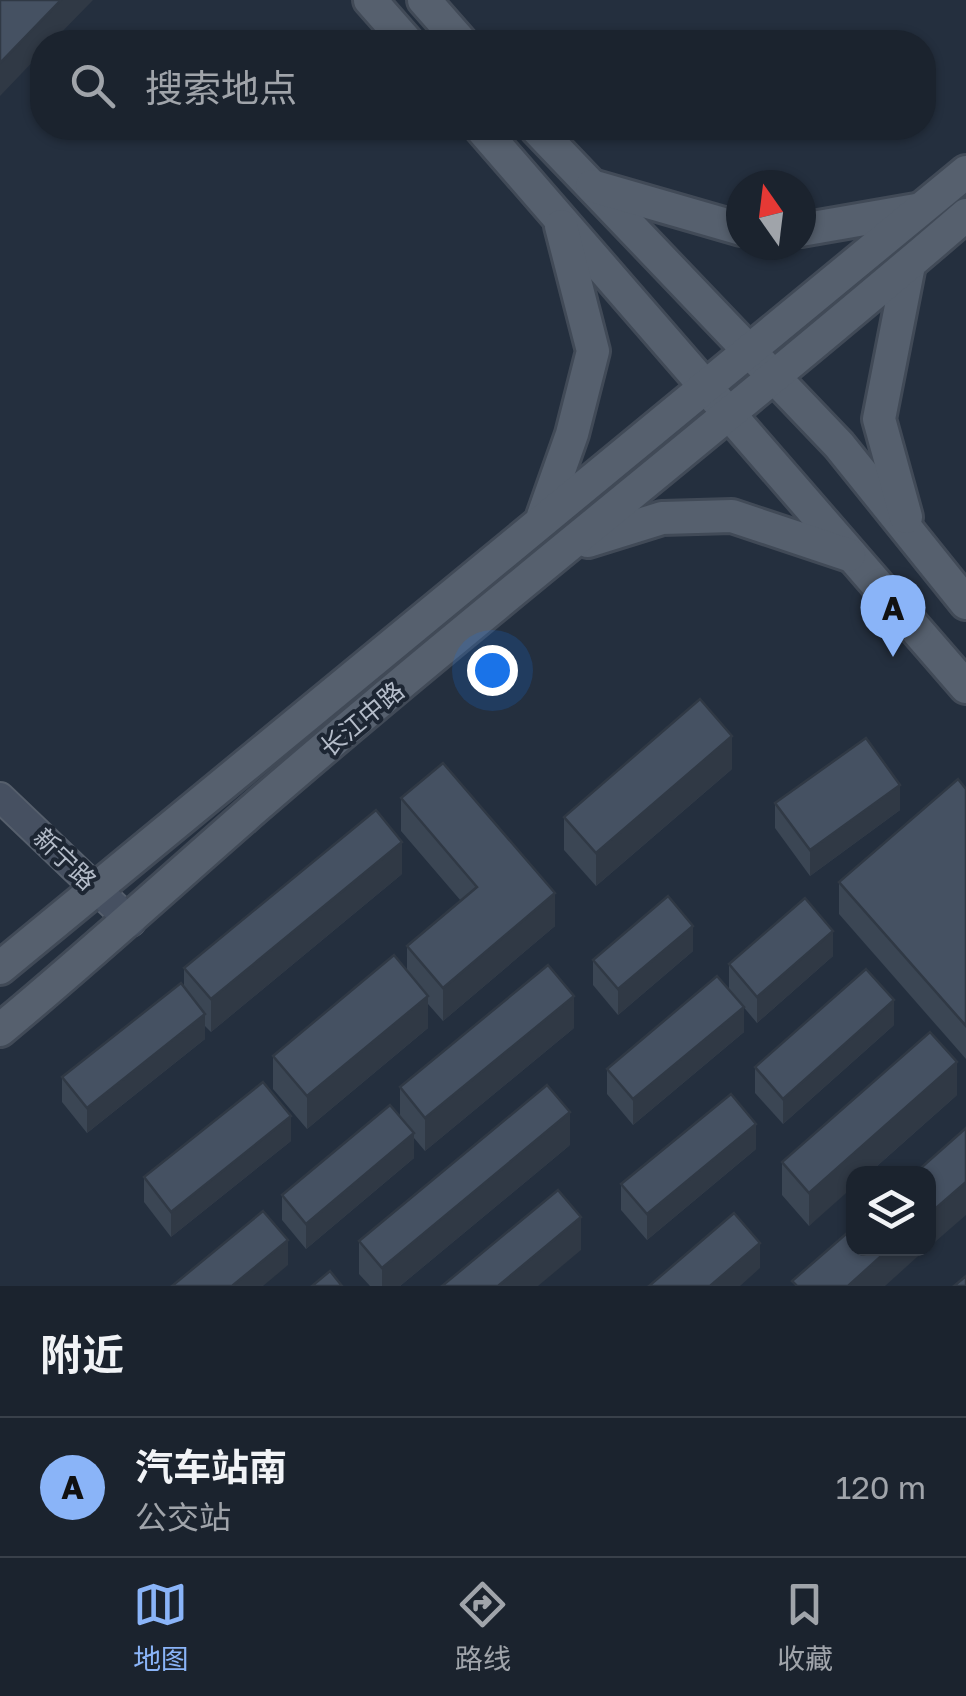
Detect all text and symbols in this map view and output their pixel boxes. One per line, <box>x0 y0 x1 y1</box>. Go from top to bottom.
search box <box>30 30 936 140</box>
icon: search <box>65 58 120 113</box>
text: 搜索地点 <box>145 65 297 110</box>
north arrow <box>726 170 816 260</box>
pin: A <box>860 574 926 657</box>
your location <box>467 645 518 696</box>
street label: 长江中路 <box>313 675 410 763</box>
street label: 新宁路 <box>28 821 103 896</box>
map controls <box>846 1166 936 1256</box>
button: layers <box>846 1166 936 1256</box>
text: 附近 <box>40 1329 124 1379</box>
text: 汽车站南 <box>135 1444 287 1489</box>
text: A <box>61 1468 84 1506</box>
text: 120 m <box>836 1468 926 1506</box>
text: 公交站 <box>135 1498 231 1536</box>
tab: 地图 <box>133 1577 189 1677</box>
tab: 路线 <box>455 1577 511 1677</box>
tab: 收藏 <box>777 1577 833 1677</box>

